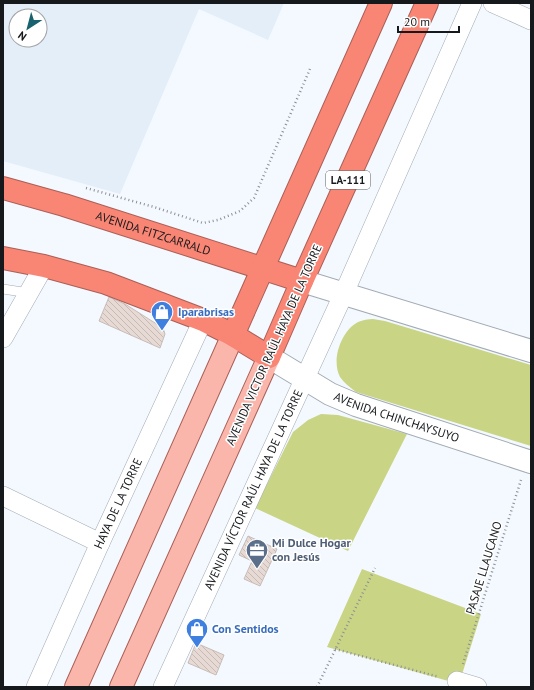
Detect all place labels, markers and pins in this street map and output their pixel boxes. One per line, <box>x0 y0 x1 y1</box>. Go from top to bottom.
shop icon: Iparabrisas <box>149 299 175 332</box>
place label: Iparabrisas <box>178 304 234 319</box>
place label: Mi Dulce Hogar con Jesús <box>272 535 351 564</box>
office icon: Mi Dulce Hogar con Jesús <box>244 537 270 570</box>
shop icon: Con Sentidos <box>184 616 210 649</box>
place label: Con Sentidos <box>212 621 279 636</box>

